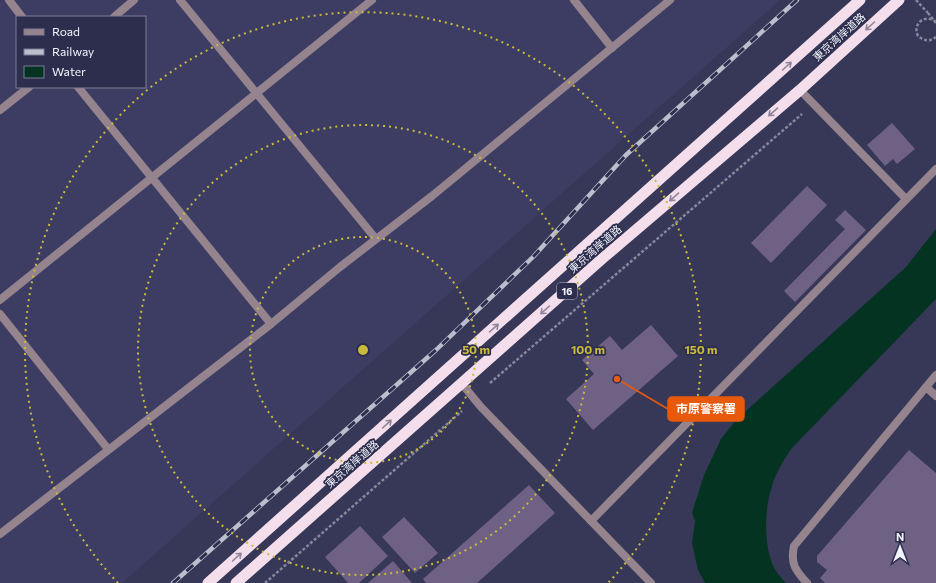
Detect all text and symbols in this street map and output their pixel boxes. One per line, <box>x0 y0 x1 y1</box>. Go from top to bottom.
street label: 東京湾岸道路 <box>810 10 868 64</box>
legend <box>16 16 146 88</box>
one-way arrow <box>865 21 875 31</box>
text: Road <box>52 24 80 38</box>
text: Railway <box>52 44 94 58</box>
one-way arrow <box>781 62 792 71</box>
text: Water <box>52 64 86 78</box>
one-way arrow <box>768 108 778 117</box>
one-way arrow <box>669 193 680 202</box>
street label: 東京湾岸道路 <box>566 222 624 275</box>
road number: 16 <box>557 283 577 299</box>
one-way arrow <box>540 306 550 315</box>
one-way arrow <box>489 324 500 333</box>
text: 50 m <box>462 342 490 356</box>
text: 100 m <box>571 342 605 356</box>
text: 150 m <box>684 342 718 356</box>
centre of rings <box>356 343 370 357</box>
callout: 市原警察署 <box>668 397 744 421</box>
text: 市原警察署 <box>676 401 736 415</box>
one-way arrow <box>382 419 392 429</box>
street label: 東京湾岸道路 <box>323 437 381 490</box>
north arrow <box>880 527 920 567</box>
text: N <box>896 530 904 543</box>
one-way arrow <box>232 553 242 562</box>

